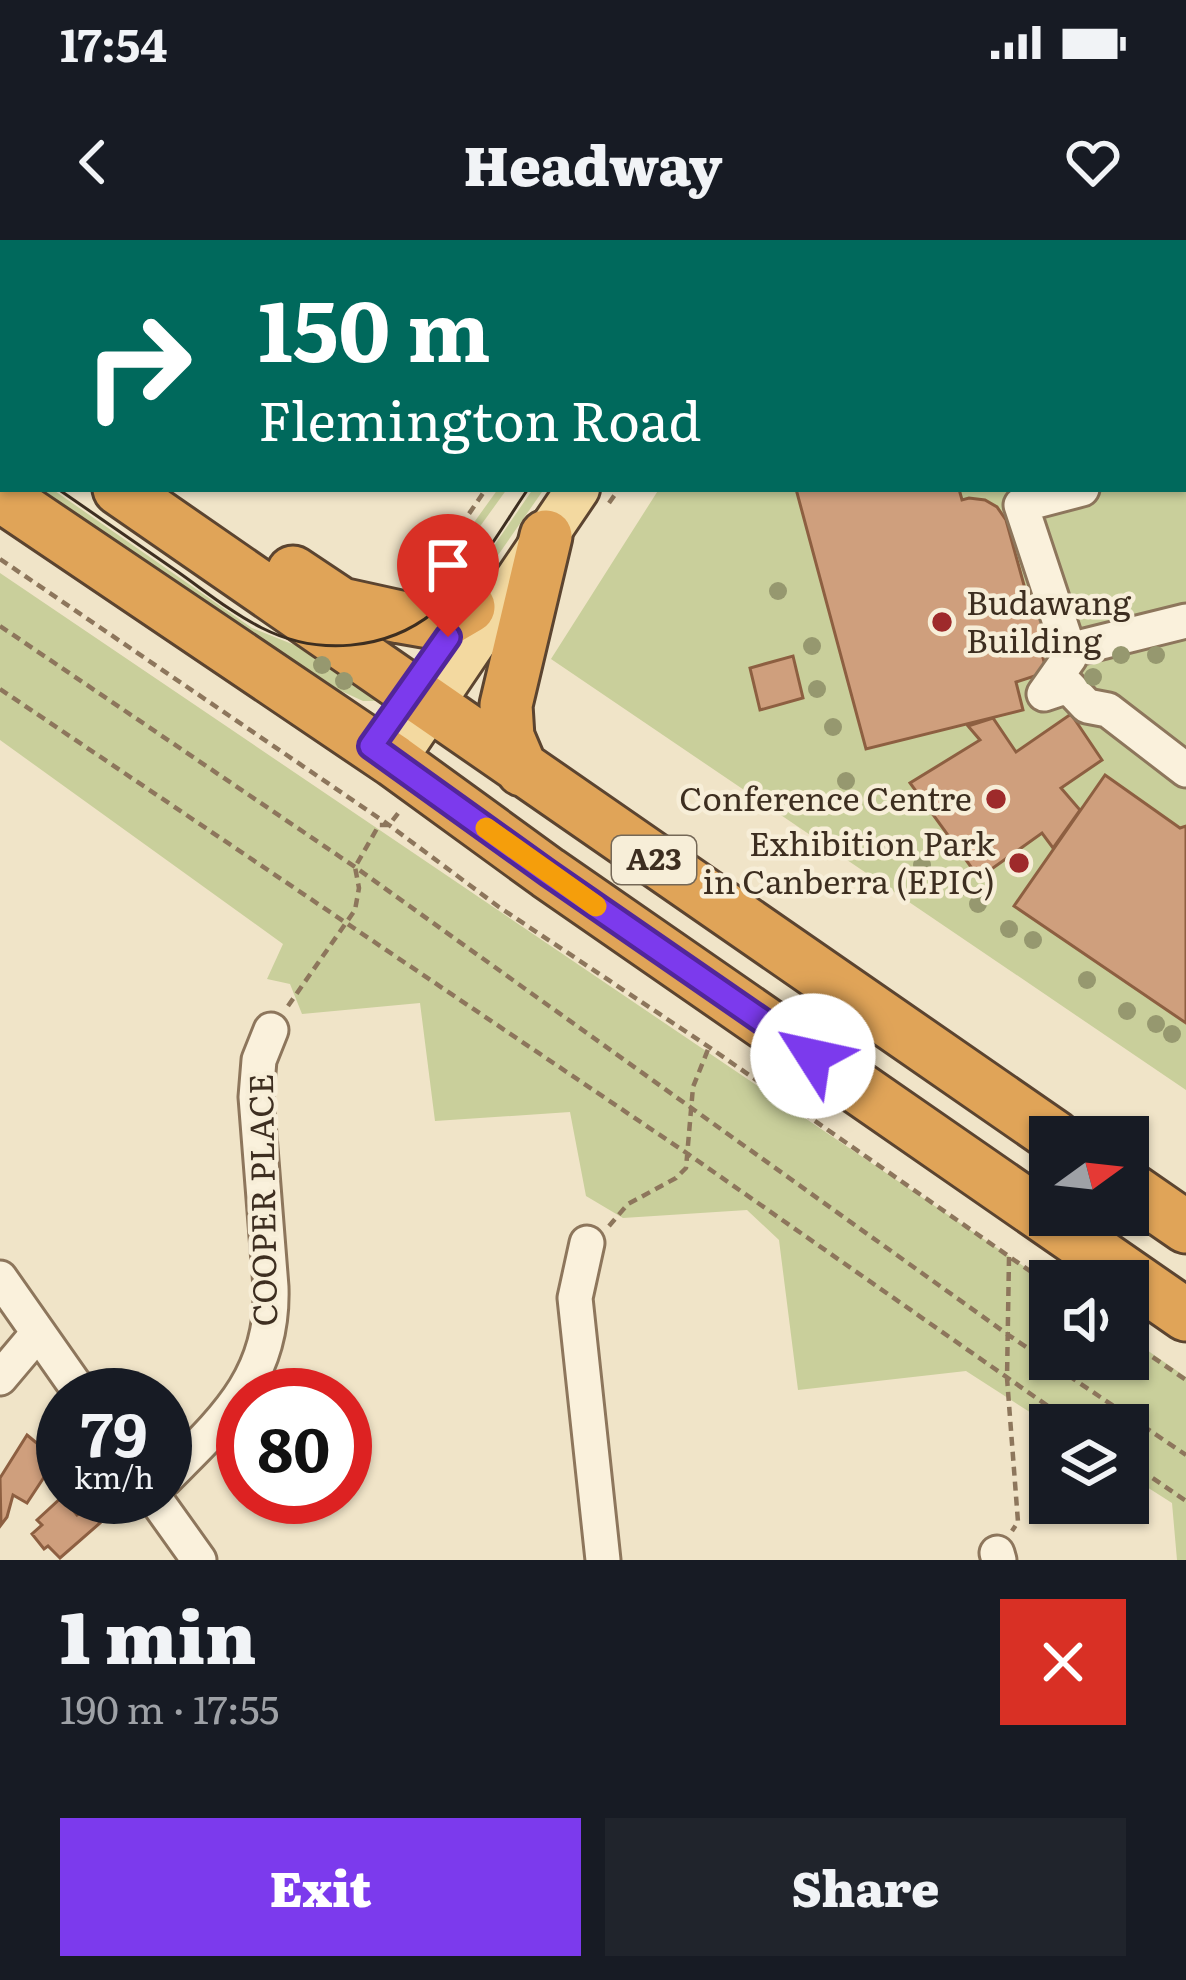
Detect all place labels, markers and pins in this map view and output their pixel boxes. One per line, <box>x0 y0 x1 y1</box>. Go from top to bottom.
pin <box>397 514 499 637</box>
place label: Budawang Building <box>966 576 1132 663</box>
marker: Budawang Building <box>929 609 955 635</box>
place label: Conference Centre <box>679 772 972 821</box>
marker: Conference Centre <box>983 786 1009 812</box>
place label: Exhibition Park in Canberra (EPIC) <box>703 817 996 904</box>
marker: Exhibition Park in Canberra (EPIC) <box>1006 850 1032 876</box>

